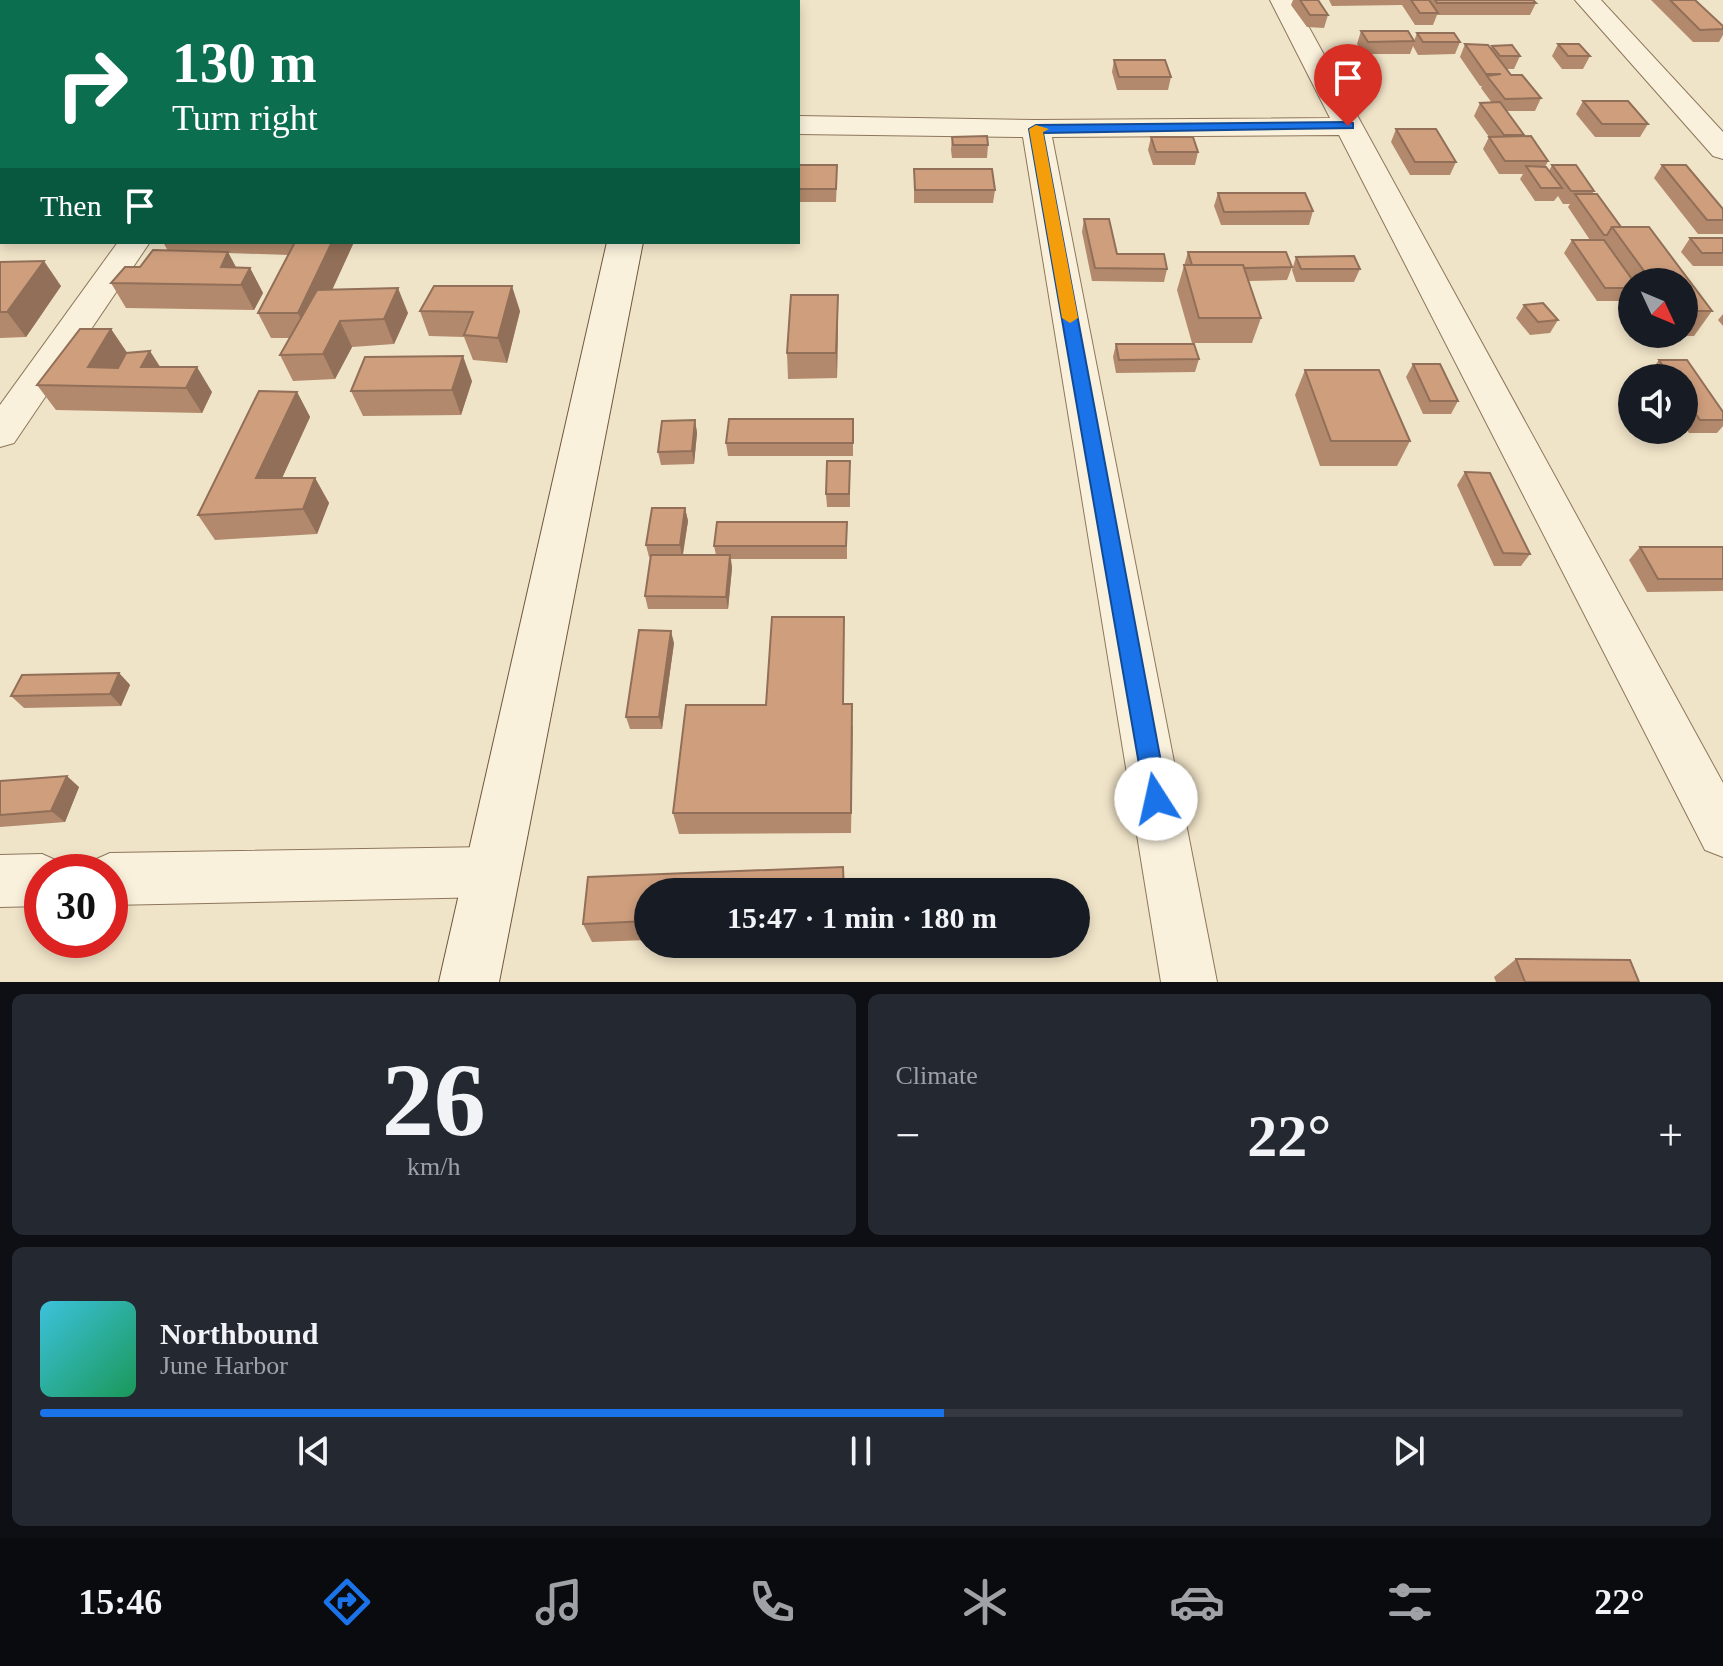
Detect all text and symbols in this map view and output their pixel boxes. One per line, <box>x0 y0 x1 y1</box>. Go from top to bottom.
icon: right <box>40 32 144 136</box>
text: 130 m <box>172 32 317 94</box>
pin <box>1314 44 1382 126</box>
icon: arrive <box>1326 56 1370 100</box>
text: Turn right <box>172 98 318 138</box>
icon: arrive <box>118 184 162 228</box>
text: Then <box>40 189 102 222</box>
north arrow <box>1618 268 1698 348</box>
map controls <box>1618 268 1698 444</box>
button: sound <box>1618 364 1698 444</box>
position arrow <box>1114 757 1198 841</box>
speed limit sign: 30 <box>24 854 128 958</box>
text: 15:47 · 1 min · 180 m <box>727 901 997 934</box>
text: 26 <box>382 1042 486 1157</box>
text: Climate <box>896 1061 978 1090</box>
text: 22° <box>1247 1103 1331 1169</box>
text: − <box>896 1111 920 1160</box>
text: + <box>1658 1111 1683 1160</box>
text: km/h <box>407 1152 460 1181</box>
text: Northbound <box>160 1317 318 1350</box>
text: June Harbor <box>160 1351 288 1380</box>
icon: previous <box>292 1429 336 1473</box>
icon: pause <box>839 1429 883 1473</box>
icon: next <box>1387 1429 1431 1473</box>
icon: directions <box>319 1574 375 1630</box>
icon: music <box>531 1574 587 1630</box>
icon: phone <box>744 1574 800 1630</box>
icon: climate <box>957 1574 1013 1630</box>
icon: car <box>1169 1574 1225 1630</box>
icon: filters <box>1382 1574 1438 1630</box>
text: 15:46 <box>78 1582 162 1622</box>
text: 22° <box>1594 1582 1645 1622</box>

